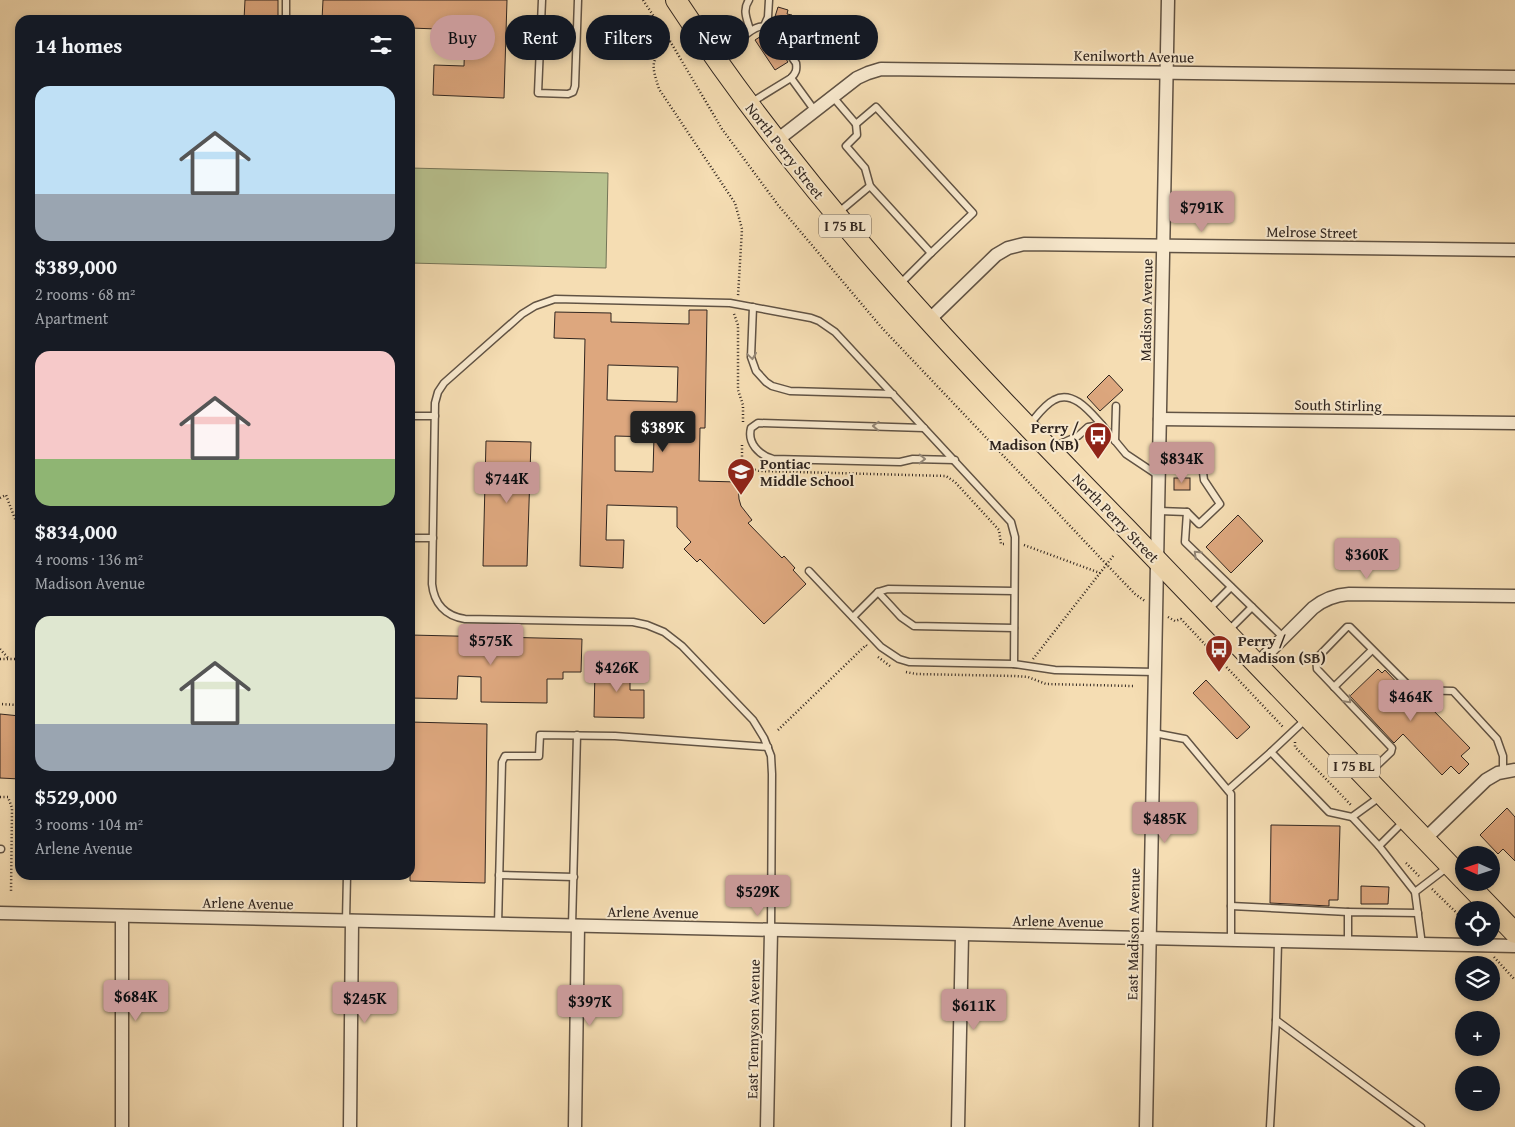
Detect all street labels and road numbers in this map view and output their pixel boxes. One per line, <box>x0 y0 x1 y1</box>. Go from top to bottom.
street label: Kenilworth Avenue <box>1074 44 1194 68</box>
street label: North Perry Street <box>741 98 830 204</box>
road number: I 75 BL <box>819 215 871 238</box>
street label: Melrose Street <box>1266 221 1359 243</box>
street label: Madison Avenue <box>1135 258 1157 362</box>
street label: South Stirling <box>1294 394 1382 416</box>
street label: North Perry Street <box>1068 469 1165 568</box>
road number: I 75 BL <box>1328 754 1380 778</box>
street label: East Madison Avenue <box>1121 868 1145 1000</box>
street label: Arlene Avenue <box>202 892 294 914</box>
street label: Arlene Avenue <box>607 901 699 923</box>
street label: Arlene Avenue <box>1012 910 1104 932</box>
street label: East Tennyson Avenue <box>741 959 765 1099</box>

